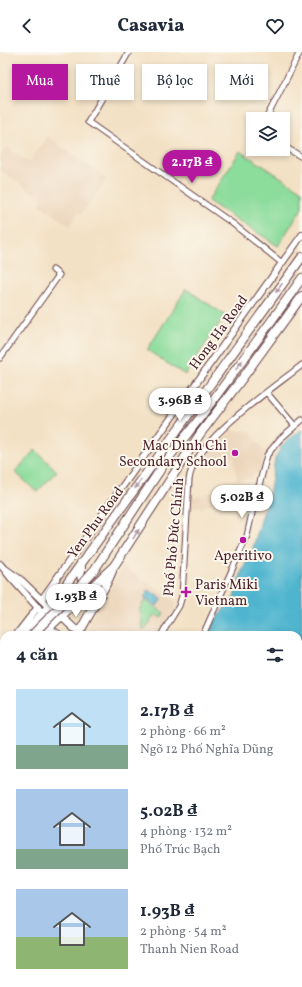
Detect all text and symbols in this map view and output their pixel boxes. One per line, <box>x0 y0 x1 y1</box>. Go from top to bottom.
text: Casavia <box>117 14 185 39</box>
icon: back <box>16 15 38 37</box>
icon: heart <box>264 15 286 37</box>
chip: Mua <box>12 64 68 100</box>
chip: Thuê <box>76 64 134 100</box>
chip: Bộ lọc <box>142 64 207 100</box>
chip: Mới <box>215 64 268 100</box>
map controls <box>246 112 290 156</box>
button: layers <box>246 112 290 156</box>
pin: 2.17B ₫ <box>155 150 229 184</box>
text: 2.17B ₫ <box>171 154 213 172</box>
one-way arrow <box>275 283 283 294</box>
street label: Hong Ha Road <box>186 292 253 374</box>
one-way arrow <box>234 360 242 370</box>
pin: 3.96B ₫ <box>143 388 217 422</box>
text: 3.96B ₫ <box>158 392 202 410</box>
place label: Mac Dinh Chi Secondary School <box>119 437 227 472</box>
marker: Mac Dinh Chi Secondary School <box>230 448 240 458</box>
street label: Phố Phó Đức Chính <box>160 477 189 597</box>
one-way arrow <box>134 479 142 489</box>
street label: Yen Phu Road <box>64 483 129 563</box>
pin: 5.02B ₫ <box>205 485 279 519</box>
text: 5.02B ₫ <box>220 489 264 507</box>
one-way arrow <box>132 529 140 539</box>
marker: Aperitivo <box>238 535 248 545</box>
place label: Aperitivo <box>214 547 272 566</box>
place label: Paris Miki Vietnam <box>195 576 258 611</box>
pin: 1.93B ₫ <box>39 584 113 618</box>
marker: Paris Miki Vietnam <box>180 586 192 598</box>
text: 1.93B ₫ <box>55 588 97 606</box>
text: 4 căn <box>16 644 58 667</box>
icon: filters <box>264 644 286 666</box>
text: 2.17B ₫ <box>140 700 194 723</box>
icon: home <box>48 705 96 753</box>
text: 2 phòng · 66 m² <box>140 723 226 741</box>
text: Ngõ 12 Phố Nghĩa Dũng <box>140 741 274 759</box>
text: 5.02B ₫ <box>140 800 197 823</box>
icon: home <box>48 805 96 853</box>
text: 4 phòng · 132 m² <box>140 823 232 841</box>
text: Phố Trúc Bạch <box>140 841 221 859</box>
text: 1.93B ₫ <box>140 900 195 923</box>
icon: home <box>48 905 96 953</box>
text: 2 phòng · 54 m² <box>140 923 227 941</box>
text: Thanh Nien Road <box>140 941 239 959</box>

